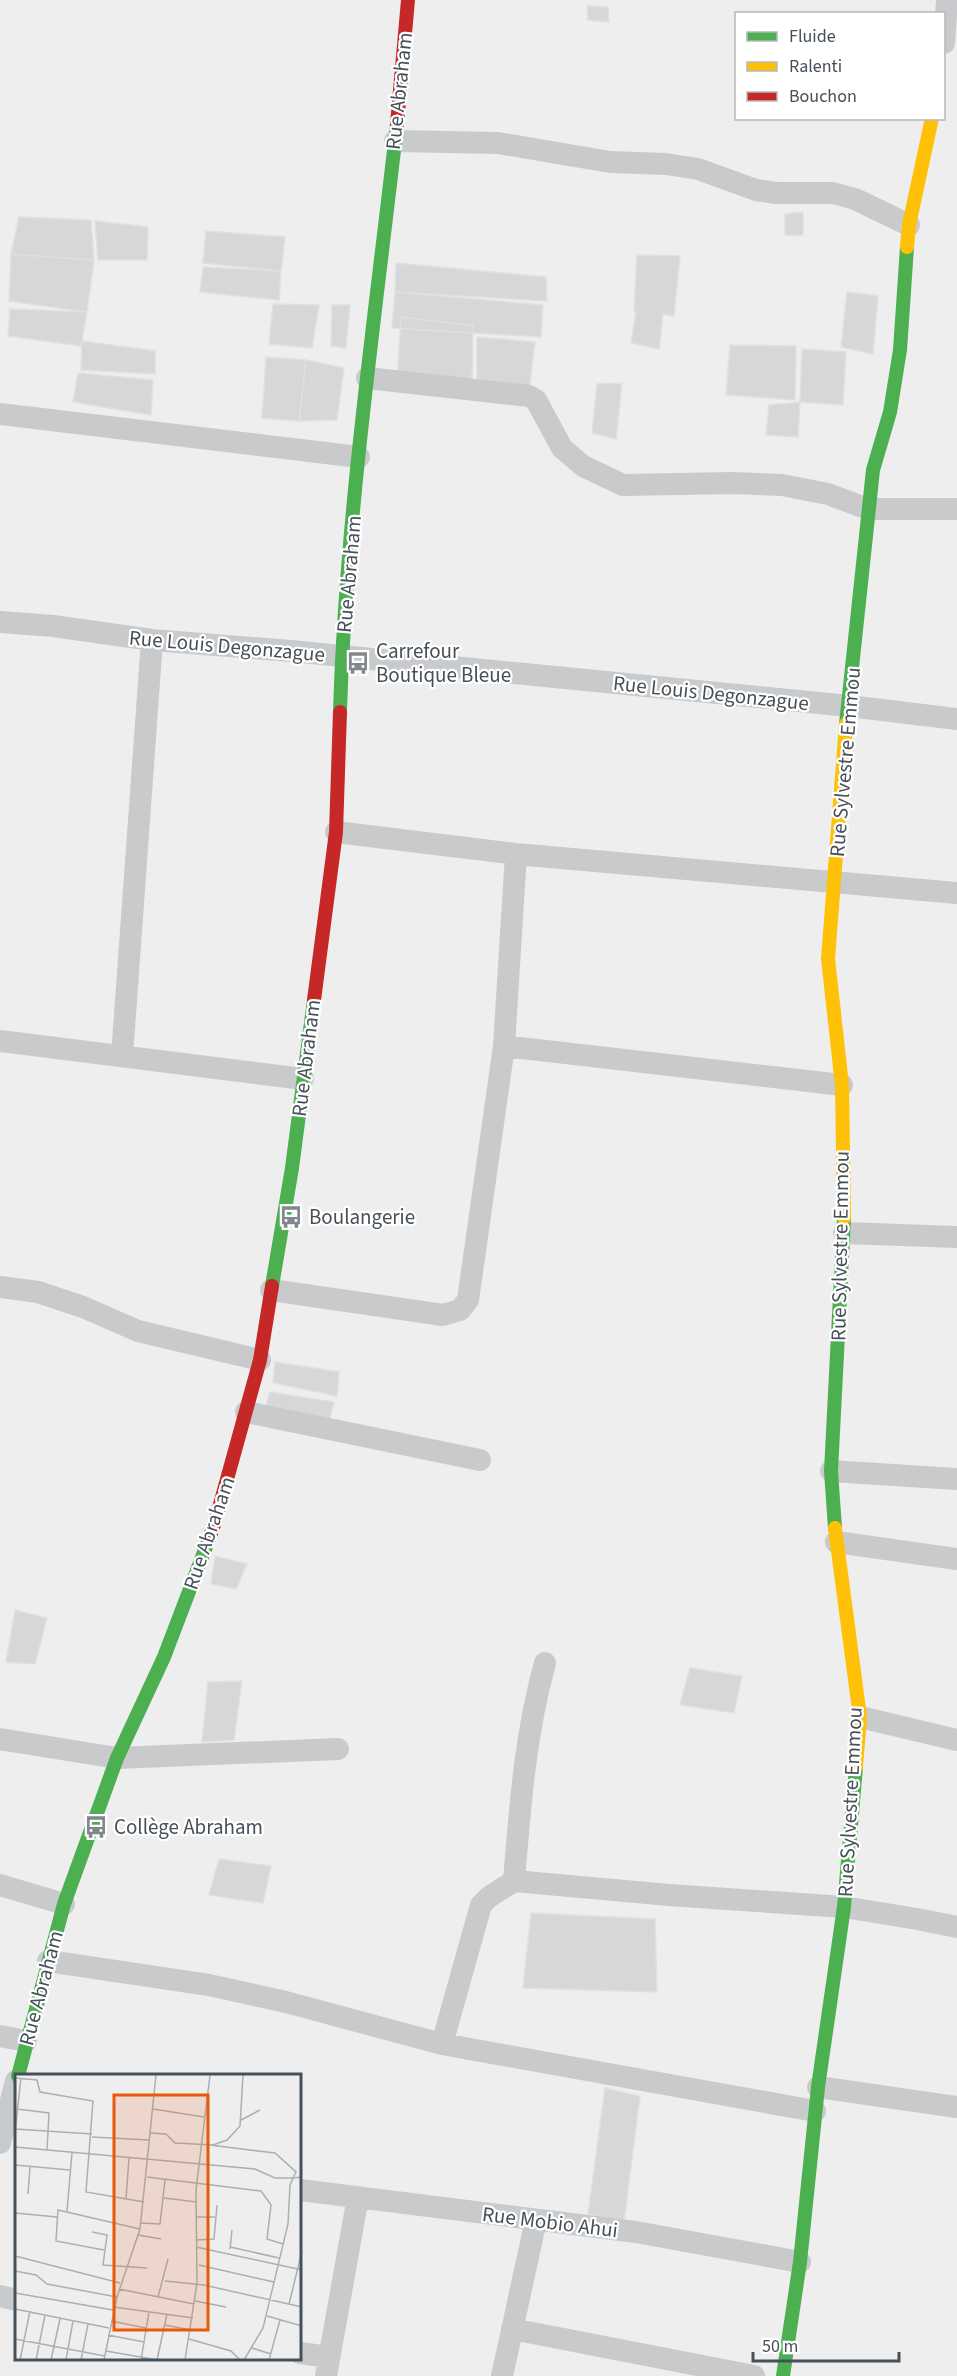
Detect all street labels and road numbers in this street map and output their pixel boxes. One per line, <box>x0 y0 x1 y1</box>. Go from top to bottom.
street label: Rue Abraham <box>378 31 420 151</box>
street label: Rue Abraham <box>329 514 369 634</box>
street label: Rue Louis Degonzague <box>128 622 326 670</box>
street label: Rue Sylvestre Emmou <box>822 666 868 858</box>
street label: Rue Louis Degonzague <box>612 668 810 718</box>
street label: Rue Abraham <box>284 998 328 1118</box>
street label: Rue Sylvestre Emmou <box>823 1151 857 1341</box>
street label: Rue Abraham <box>176 1472 242 1594</box>
street label: Rue Sylvestre Emmou <box>830 1706 870 1898</box>
street label: Rue Abraham <box>11 1927 71 2049</box>
street label: Rue Mobio Ahui <box>480 2199 620 2245</box>

